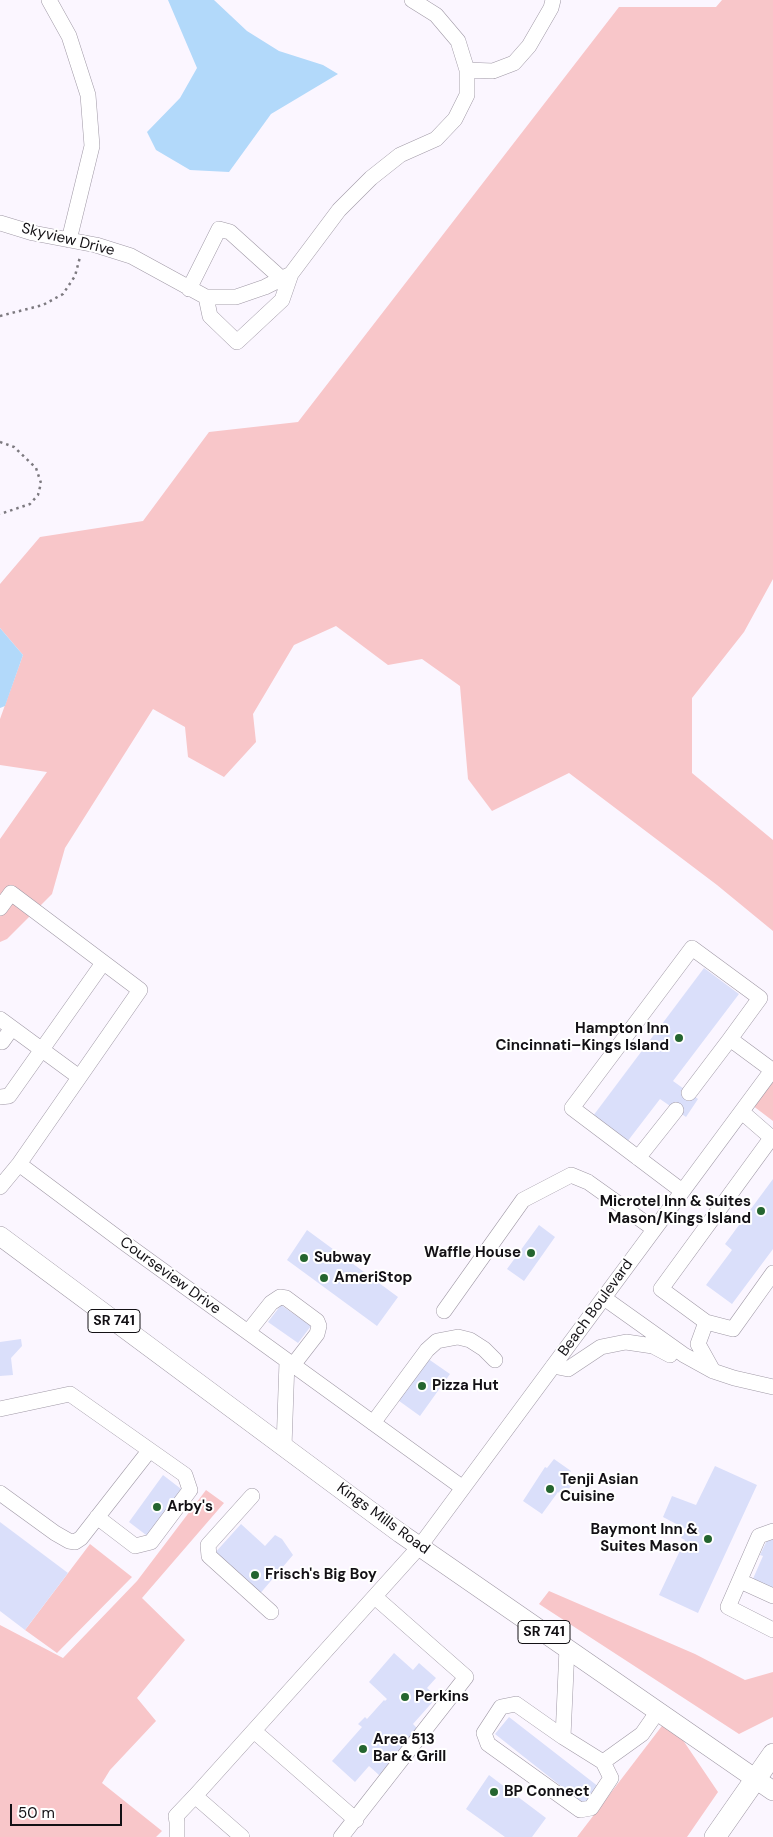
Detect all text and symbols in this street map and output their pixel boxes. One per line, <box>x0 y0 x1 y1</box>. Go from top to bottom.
street label: Skyview Drive <box>20 220 116 260</box>
place label: Hampton Inn Cincinnati–Kings Island <box>496 1020 669 1055</box>
marker: Hampton Inn Cincinnati–Kings Island <box>673 1032 685 1044</box>
place label: Microtel Inn & Suites Mason/Kings Island <box>600 1193 751 1228</box>
marker: Microtel Inn & Suites Mason/Kings Island <box>755 1205 767 1217</box>
street label: Courseview Drive <box>116 1233 224 1319</box>
place label: Waffle House <box>424 1244 521 1262</box>
marker: Waffle House <box>525 1247 537 1259</box>
place label: Subway <box>314 1249 371 1267</box>
marker: Subway <box>298 1252 310 1264</box>
street label: Beach Boulevard <box>555 1256 637 1360</box>
place label: AmeriStop <box>334 1269 412 1287</box>
marker: AmeriStop <box>318 1272 330 1284</box>
road number: SR 741 <box>88 1310 140 1332</box>
place label: Pizza Hut <box>432 1377 499 1395</box>
marker: Pizza Hut <box>416 1380 428 1392</box>
place label: Tenji Asian Cuisine <box>560 1471 638 1506</box>
street label: Kings Mills Road <box>333 1479 433 1559</box>
marker: Tenji Asian Cuisine <box>544 1483 556 1495</box>
place label: Arby's <box>167 1498 213 1516</box>
marker: Arby's <box>151 1501 163 1513</box>
place label: Baymont Inn & Suites Mason <box>590 1521 698 1556</box>
marker: Baymont Inn & Suites Mason <box>702 1533 714 1545</box>
place label: Frisch's Big Boy <box>265 1566 377 1584</box>
marker: Frisch's Big Boy <box>249 1569 261 1581</box>
road number: SR 741 <box>518 1620 570 1644</box>
place label: Perkins <box>415 1688 469 1706</box>
marker: Perkins <box>399 1691 411 1703</box>
place label: Area 513 Bar & Grill <box>373 1731 446 1766</box>
marker: Area 513 Bar & Grill <box>357 1743 369 1755</box>
place label: BP Connect <box>504 1783 590 1801</box>
marker: BP Connect <box>488 1786 500 1798</box>
scale bar <box>12 1794 125 1826</box>
text: 50 m <box>18 1803 55 1823</box>

